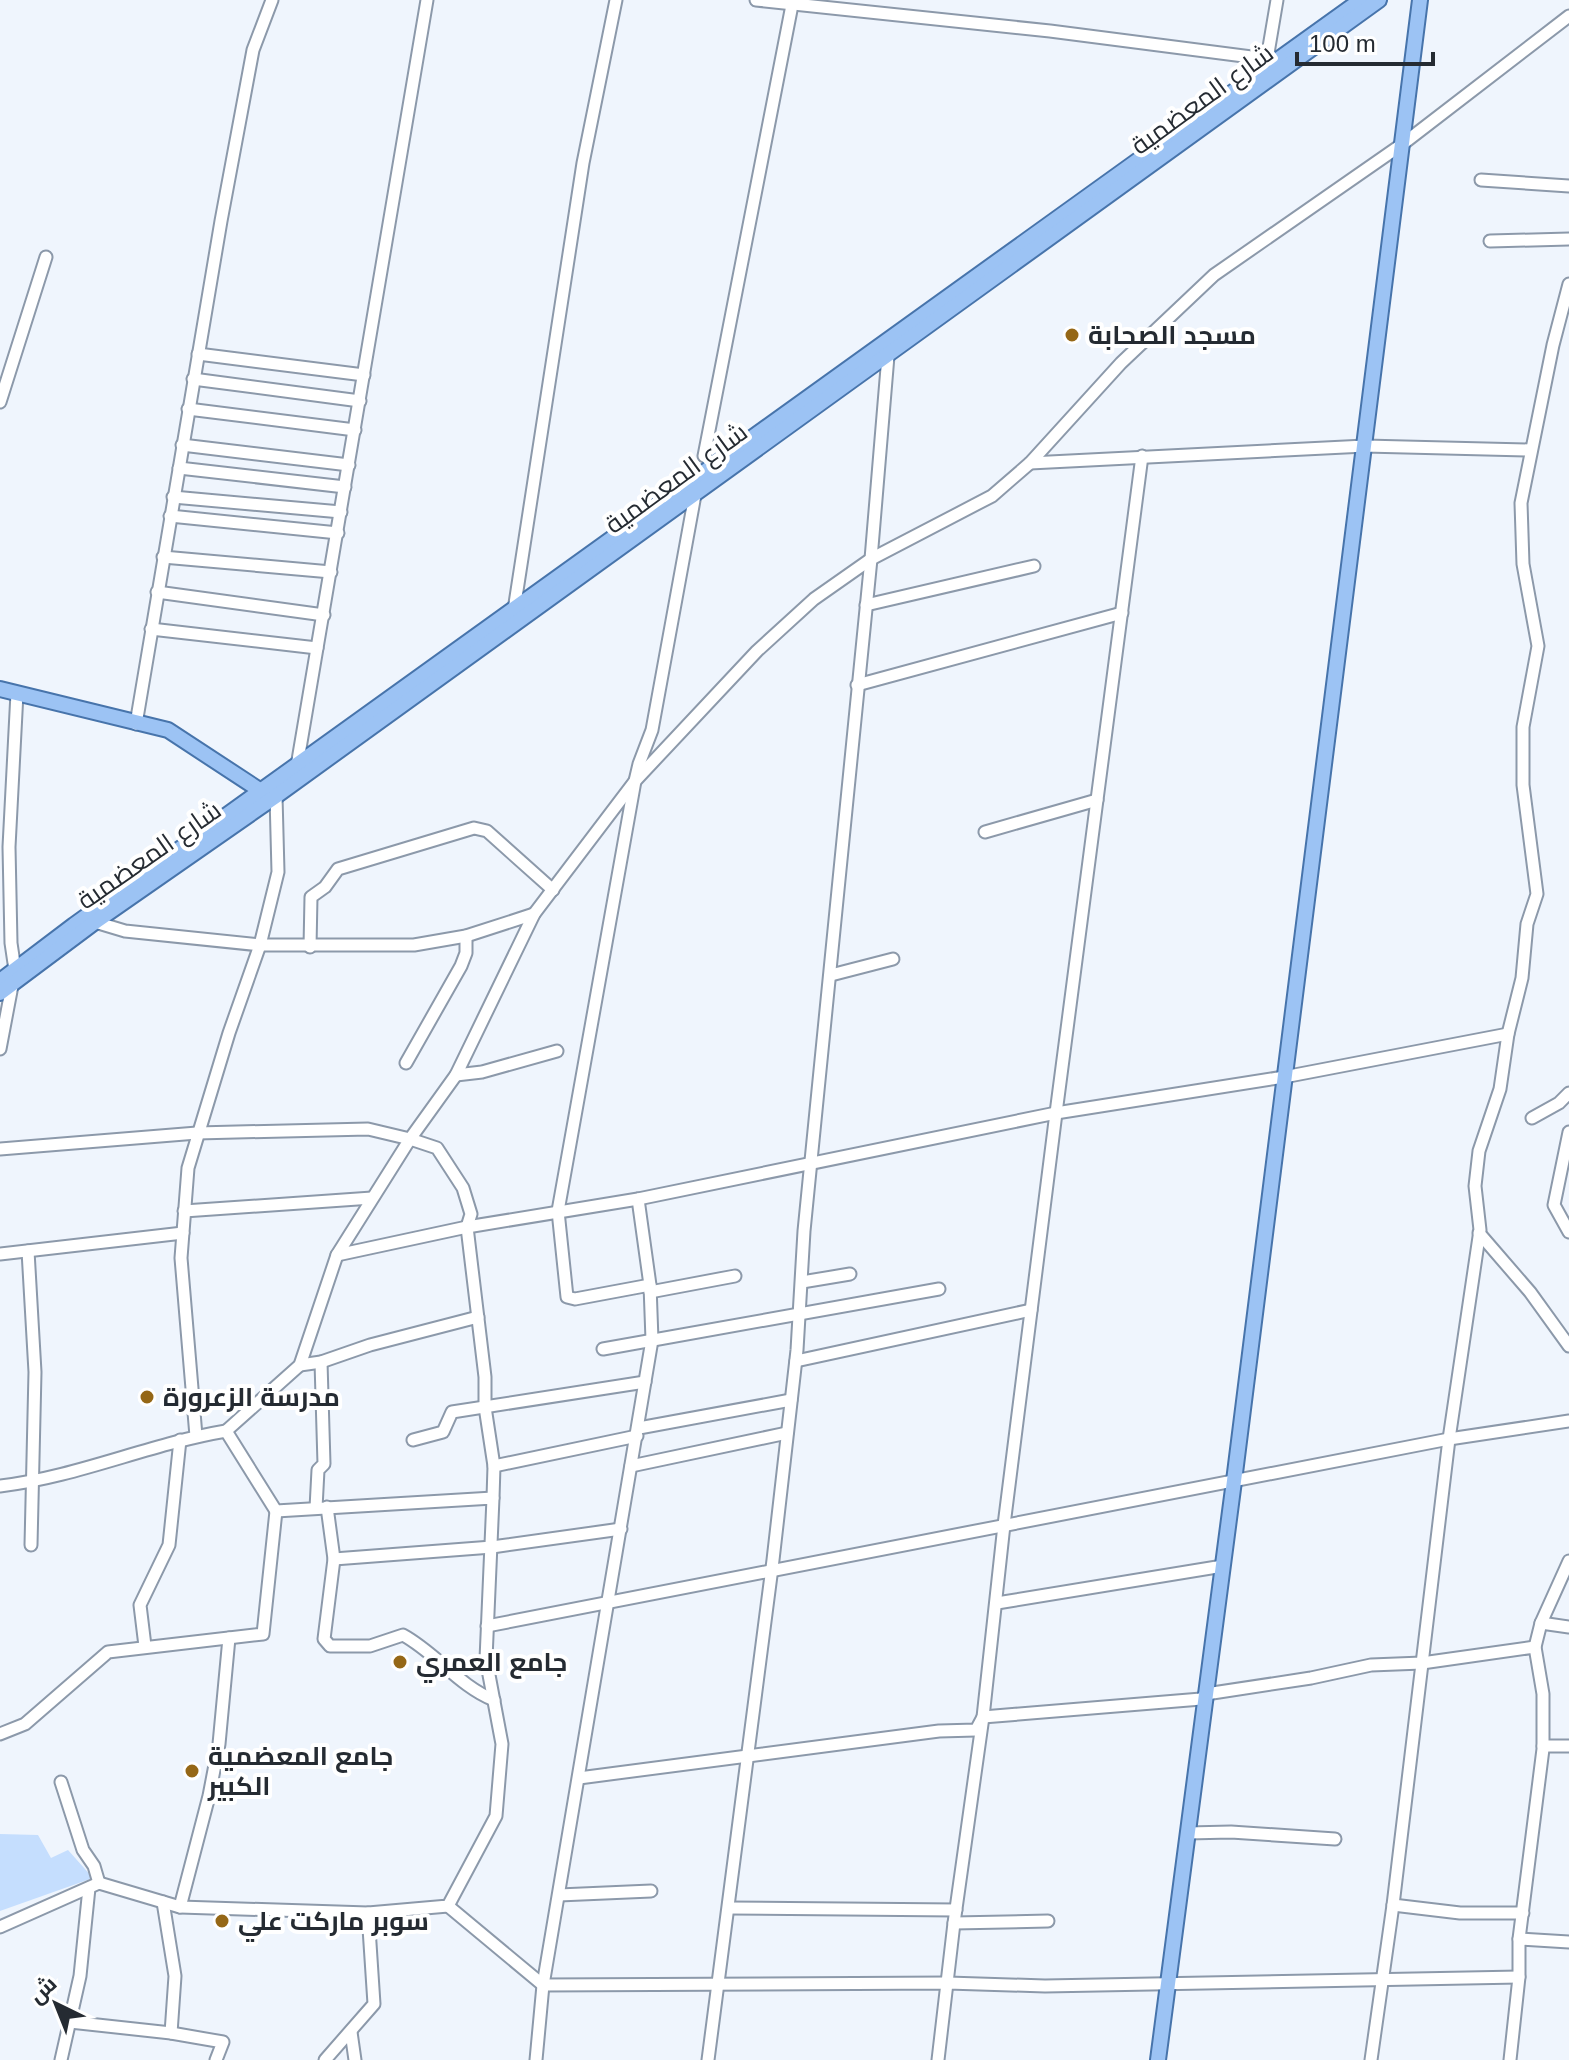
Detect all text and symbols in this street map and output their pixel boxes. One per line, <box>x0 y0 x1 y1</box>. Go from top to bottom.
scale bar <box>1297 16 1433 66</box>
text: 100 m <box>1309 30 1376 57</box>
street label: شارع المعضمية <box>1125 37 1280 162</box>
place label: مسجد الصحابة <box>1088 320 1256 350</box>
marker: مسجد الصحابة <box>1063 326 1081 344</box>
street label: شارع المعضمية <box>599 416 754 541</box>
street label: شارع المعضمية <box>71 794 228 917</box>
place label: مدرسة الزعرورة <box>163 1382 340 1412</box>
marker: مدرسة الزعرورة <box>138 1388 156 1406</box>
place label: جامع العمري <box>416 1647 567 1683</box>
marker: جامع العمري <box>391 1653 409 1671</box>
place label: جامع المعضمية الكبير <box>207 1741 393 1801</box>
marker: جامع المعضمية الكبير <box>183 1762 201 1780</box>
place label: سوبر ماركت علي <box>238 1906 429 1942</box>
marker: سوبر ماركت علي <box>213 1912 231 1930</box>
north arrow <box>16 1964 96 2044</box>
text: ش <box>24 1971 62 2009</box>

